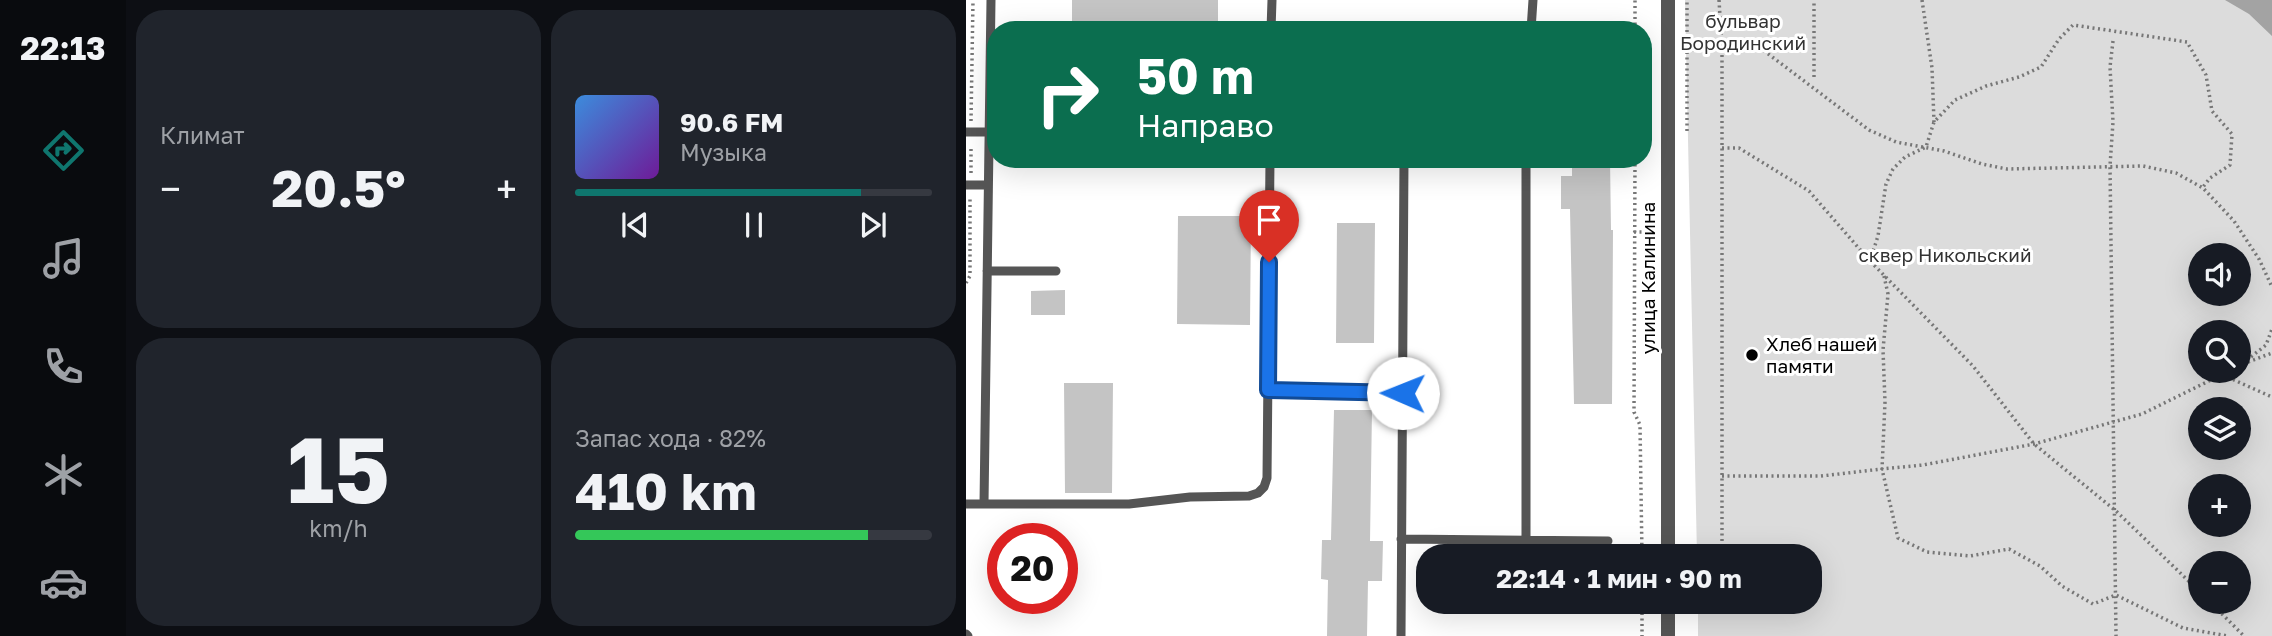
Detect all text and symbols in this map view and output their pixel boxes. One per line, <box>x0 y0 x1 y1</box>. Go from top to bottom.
park label: бульвар Бородинский <box>1680 9 1806 54</box>
text: 22:13 <box>20 29 106 67</box>
text: 50 m <box>1137 46 1254 105</box>
icon: right <box>1022 49 1113 140</box>
text: Направо <box>1137 106 1274 144</box>
text: 90.6 FM <box>680 107 783 138</box>
text: Климат <box>160 121 245 149</box>
icon: directions <box>39 126 88 175</box>
text: Музыка <box>680 138 767 166</box>
text: 20.5° <box>271 156 406 218</box>
text: − <box>160 166 181 211</box>
text: + <box>496 166 517 211</box>
pin <box>1239 190 1299 262</box>
icon: arrive <box>1250 201 1288 239</box>
street label: улица Калинина <box>1636 202 1659 354</box>
icon: previous <box>616 206 654 244</box>
icon: pause <box>735 206 773 244</box>
icon: next <box>854 206 892 244</box>
icon: music <box>39 234 88 283</box>
park label: сквер Никольский <box>1859 243 2032 266</box>
map controls <box>2188 243 2251 614</box>
button: sound <box>2188 243 2251 306</box>
button: search <box>2188 320 2251 383</box>
place label: Хлеб нашей памяти <box>1766 332 1877 377</box>
icon: phone <box>39 342 88 391</box>
marker: Хлеб нашей памяти <box>1744 347 1760 363</box>
position arrow <box>1366 356 1440 430</box>
button: layers <box>2188 397 2251 460</box>
text: 15 <box>287 414 390 523</box>
text: Запас хода · 82% <box>575 424 766 452</box>
icon: climate <box>39 450 88 499</box>
text: 410 km <box>575 459 757 521</box>
button: + <box>2188 474 2251 537</box>
text: km/h <box>309 514 368 542</box>
speed limit sign: 20 <box>987 523 1078 614</box>
button: − <box>2188 551 2251 614</box>
icon: car <box>39 558 88 607</box>
text: 22:14 · 1 мин · 90 m <box>1496 563 1742 594</box>

